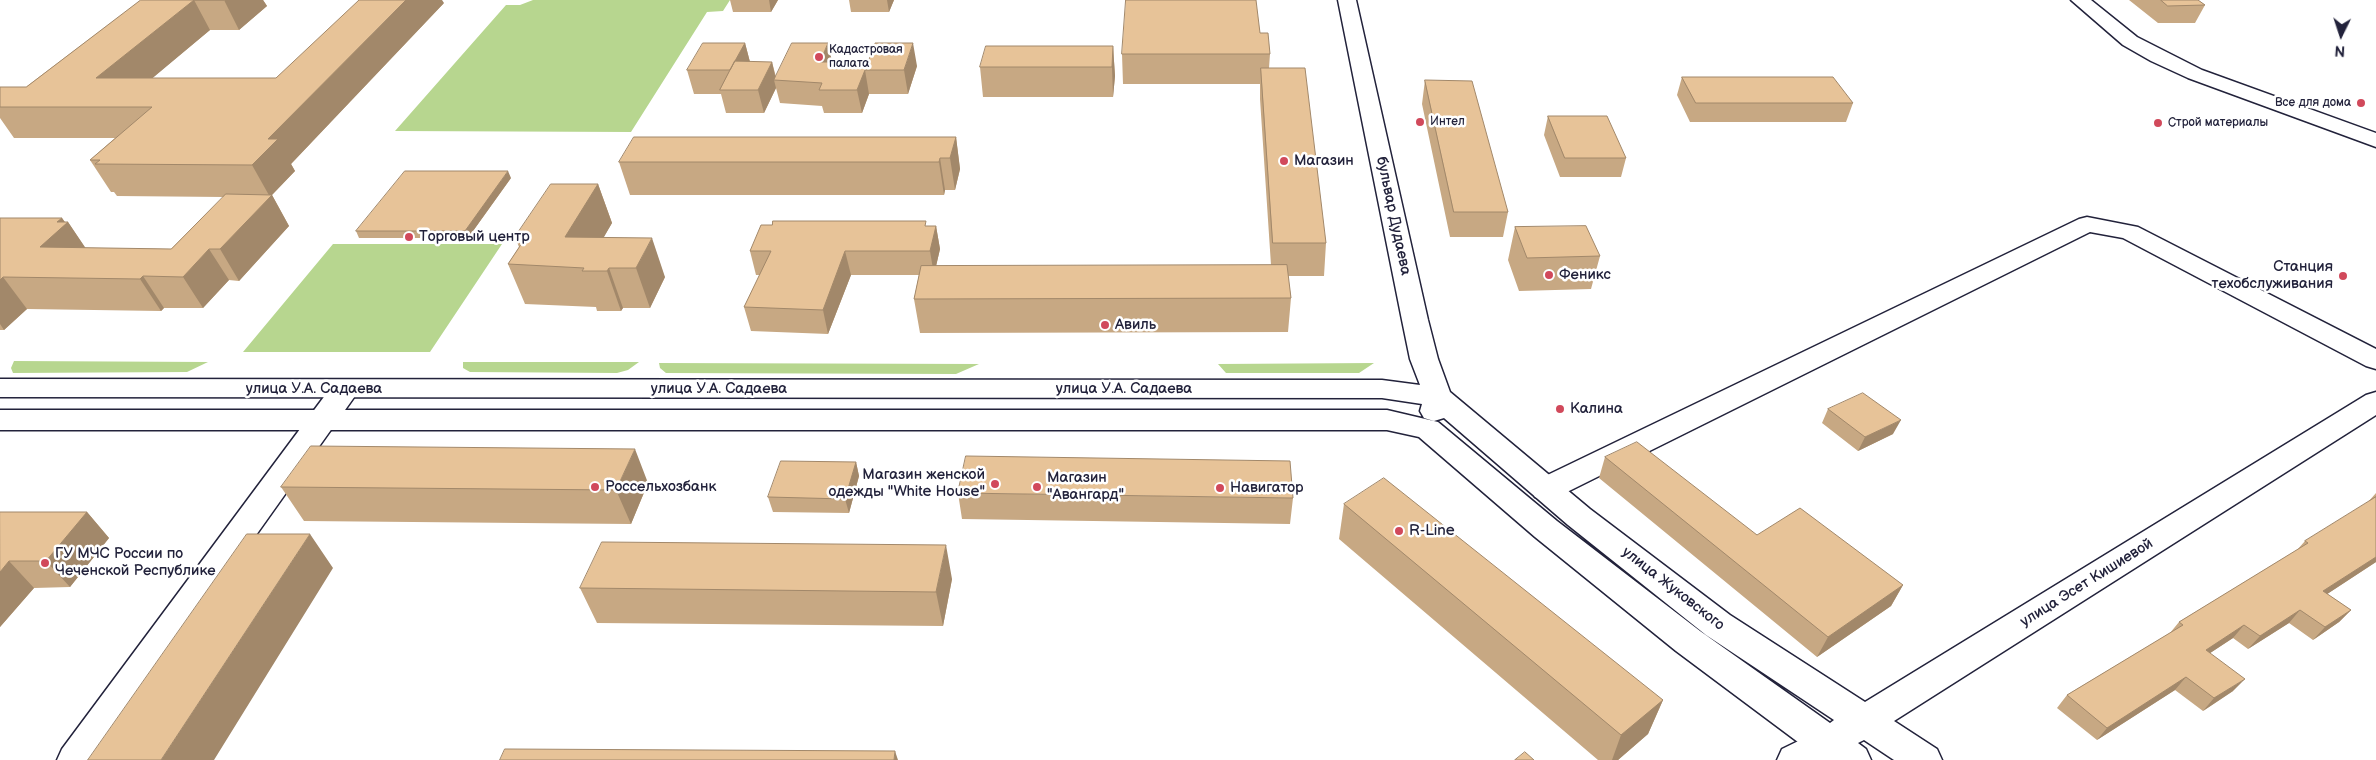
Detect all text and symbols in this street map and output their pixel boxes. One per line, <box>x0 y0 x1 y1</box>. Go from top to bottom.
north arrow <box>2316 10 2366 60</box>
text: N <box>2334 42 2346 59</box>
place label: Кадастровая палата <box>829 43 903 71</box>
marker: Кадастровая палата <box>813 51 825 63</box>
place label: Все для дома <box>2275 96 2351 110</box>
marker: Все для дома <box>2355 97 2367 109</box>
place label: Интел <box>1430 115 1465 129</box>
marker: Интел <box>1414 116 1426 128</box>
place label: Строй материалы <box>2168 116 2268 130</box>
marker: Строй материалы <box>2152 117 2164 129</box>
place label: Магазин <box>1294 152 1354 170</box>
marker: Магазин <box>1278 155 1290 167</box>
street label: бульвар Дудаева <box>1372 155 1414 277</box>
place label: Торговый центр <box>419 228 530 246</box>
marker: Торговый центр <box>403 231 415 243</box>
place label: Станция техобслуживания <box>2211 258 2333 293</box>
place label: Феникс <box>1559 266 1611 284</box>
marker: Феникс <box>1543 269 1555 281</box>
marker: Станция техобслуживания <box>2337 270 2349 282</box>
place label: Авиль <box>1115 316 1156 334</box>
marker: Авиль <box>1099 319 1111 331</box>
street label: улица У.А. Садаева <box>246 380 382 398</box>
street label: улица У.А. Садаева <box>651 380 787 398</box>
street label: улица У.А. Садаева <box>1056 380 1192 398</box>
place label: Калина <box>1570 400 1623 418</box>
marker: Калина <box>1554 403 1566 415</box>
place label: Магазин женской одежды "White House" <box>829 466 985 501</box>
place label: Магазин "Авангард" <box>1047 469 1124 504</box>
place label: Россельхозбанк <box>605 478 716 496</box>
marker: Магазин женской одежды "White House" <box>989 478 1001 490</box>
place label: Навигатор <box>1230 479 1304 497</box>
marker: Россельхозбанк <box>589 481 601 493</box>
marker: Магазин "Авангард" <box>1031 481 1043 493</box>
marker: Навигатор <box>1214 482 1226 494</box>
place label: R-Line <box>1409 522 1455 540</box>
marker: R-Line <box>1393 525 1405 537</box>
street label: улица Эсет Кишиевой <box>2017 535 2157 631</box>
street label: улица Жуковского <box>1618 543 1728 635</box>
place label: ГУ МЧС России по Чеченской Республике <box>55 545 216 580</box>
marker: ГУ МЧС России по Чеченской Республике <box>39 557 51 569</box>

